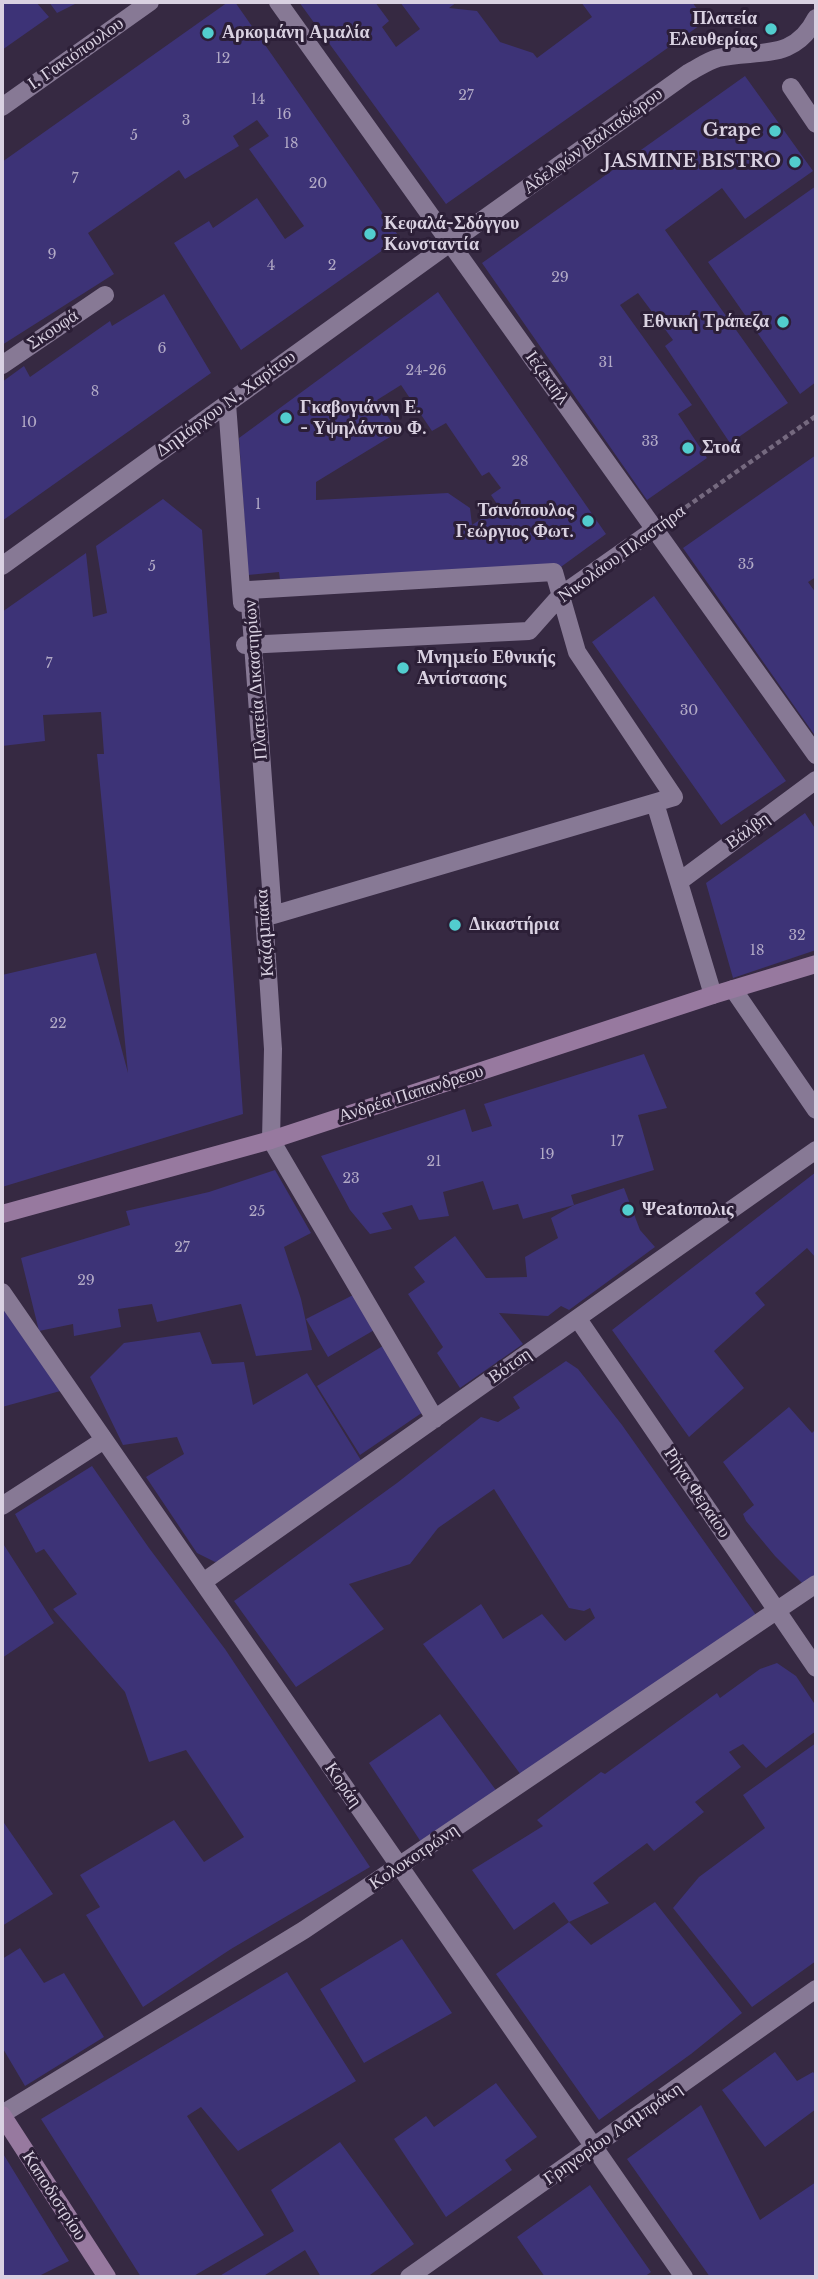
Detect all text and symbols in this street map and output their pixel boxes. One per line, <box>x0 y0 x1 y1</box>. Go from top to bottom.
place label: Πλατεία Ελευθερίας <box>669 8 757 50</box>
street label: Ι. Γακιόπουλου <box>24 13 128 95</box>
marker: Πλατεία Ελευθερίας <box>763 21 779 37</box>
place label: Αρκομάνη Αμαλία <box>222 22 370 44</box>
marker: Αρκομάνη Αμαλία <box>200 25 216 41</box>
house number: 12 <box>216 51 230 67</box>
street label: Αδελφών Βαλταδώρου <box>519 83 667 199</box>
house number: 27 <box>458 88 474 104</box>
house number: 14 <box>251 92 265 108</box>
house number: 16 <box>276 107 292 123</box>
house number: 3 <box>182 113 190 129</box>
place label: Grape <box>703 120 761 142</box>
marker: Grape <box>767 123 783 139</box>
house number: 5 <box>130 128 138 144</box>
house number: 18 <box>284 136 298 152</box>
place label: JASMINE BISTRO <box>604 151 781 173</box>
marker: JASMINE BISTRO <box>787 154 803 170</box>
house number: 7 <box>71 171 79 187</box>
house number: 20 <box>309 176 327 192</box>
place label: Κεφαλά-Σδόγγου Κωνσταντία <box>384 213 519 256</box>
marker: Κεφαλά-Σδόγγου Κωνσταντία <box>362 226 378 242</box>
house number: 9 <box>47 247 57 263</box>
house number: 4 <box>267 258 275 274</box>
house number: 2 <box>328 258 336 274</box>
house number: 29 <box>551 270 569 286</box>
street label: Σκουφά <box>23 305 83 355</box>
place label: Εθνική Τράπεζα <box>643 311 769 333</box>
marker: Εθνική Τράπεζα <box>775 314 791 330</box>
house number: 6 <box>157 341 167 357</box>
street label: Δημάρχου Ν. Χαρίτου <box>152 346 300 462</box>
street label: Ιεζεκιήλ <box>520 347 574 409</box>
house number: 31 <box>599 355 613 371</box>
house number: 24-26 <box>406 363 446 379</box>
house number: 8 <box>91 384 99 400</box>
place label: Γκαβογιάννη Ε. - Υψηλάντου Φ. <box>300 397 427 440</box>
marker: Γκαβογιάννη Ε. - Υψηλάντου Φ. <box>278 410 294 426</box>
house number: 10 <box>21 415 37 431</box>
house number: 33 <box>641 434 659 450</box>
place label: Στοά <box>702 437 740 459</box>
marker: Στοά <box>680 440 696 456</box>
house number: 28 <box>511 454 529 470</box>
house number: 1 <box>255 497 261 513</box>
place label: Τσινόπουλος Γεώργιος Φωτ. <box>456 500 574 542</box>
street label: Νικολάου Πλαστήρα <box>554 500 690 608</box>
marker: Τσινόπουλος Γεώργιος Φωτ. <box>580 513 596 529</box>
house number: 35 <box>738 557 754 573</box>
house number: 5 <box>148 559 156 575</box>
street label: Πλατεία Δικαστηρίων <box>240 599 272 761</box>
place label: Μνημείο Εθνικής Αντίστασης <box>417 647 555 690</box>
house number: 7 <box>45 656 53 672</box>
marker: Μνημείο Εθνικής Αντίστασης <box>395 660 411 676</box>
house number: 30 <box>680 703 698 719</box>
street label: Βάλβη <box>722 808 774 854</box>
street label: Καζαμπάκα <box>251 888 279 978</box>
place label: Δικαστήρια <box>469 914 559 936</box>
marker: Δικαστήρια <box>447 917 463 933</box>
house number: 32 <box>788 928 806 944</box>
house number: 18 <box>750 943 764 959</box>
house number: 22 <box>49 1016 67 1032</box>
street label: Ανδρέα Παπανδρεου <box>336 1060 486 1128</box>
house number: 17 <box>610 1134 624 1150</box>
house number: 19 <box>539 1147 555 1163</box>
house number: 21 <box>427 1154 441 1170</box>
house number: 23 <box>342 1171 360 1187</box>
place label: Ψeatοπολις <box>642 1199 734 1221</box>
marker: Ψeatοπολις <box>620 1202 636 1218</box>
house number: 25 <box>249 1204 265 1220</box>
house number: 27 <box>174 1240 190 1256</box>
house number: 29 <box>77 1273 95 1289</box>
street label: Βότση <box>484 1344 536 1388</box>
street label: Ρήγα Φεραίου <box>659 1444 735 1542</box>
street label: Κοράη <box>320 1758 366 1812</box>
street label: Κολοκοτρώνη <box>365 1819 463 1895</box>
street label: Γρηγορίου Λαμπράκη <box>540 2078 686 2190</box>
street label: Καποδιστρίου <box>17 2147 91 2245</box>

